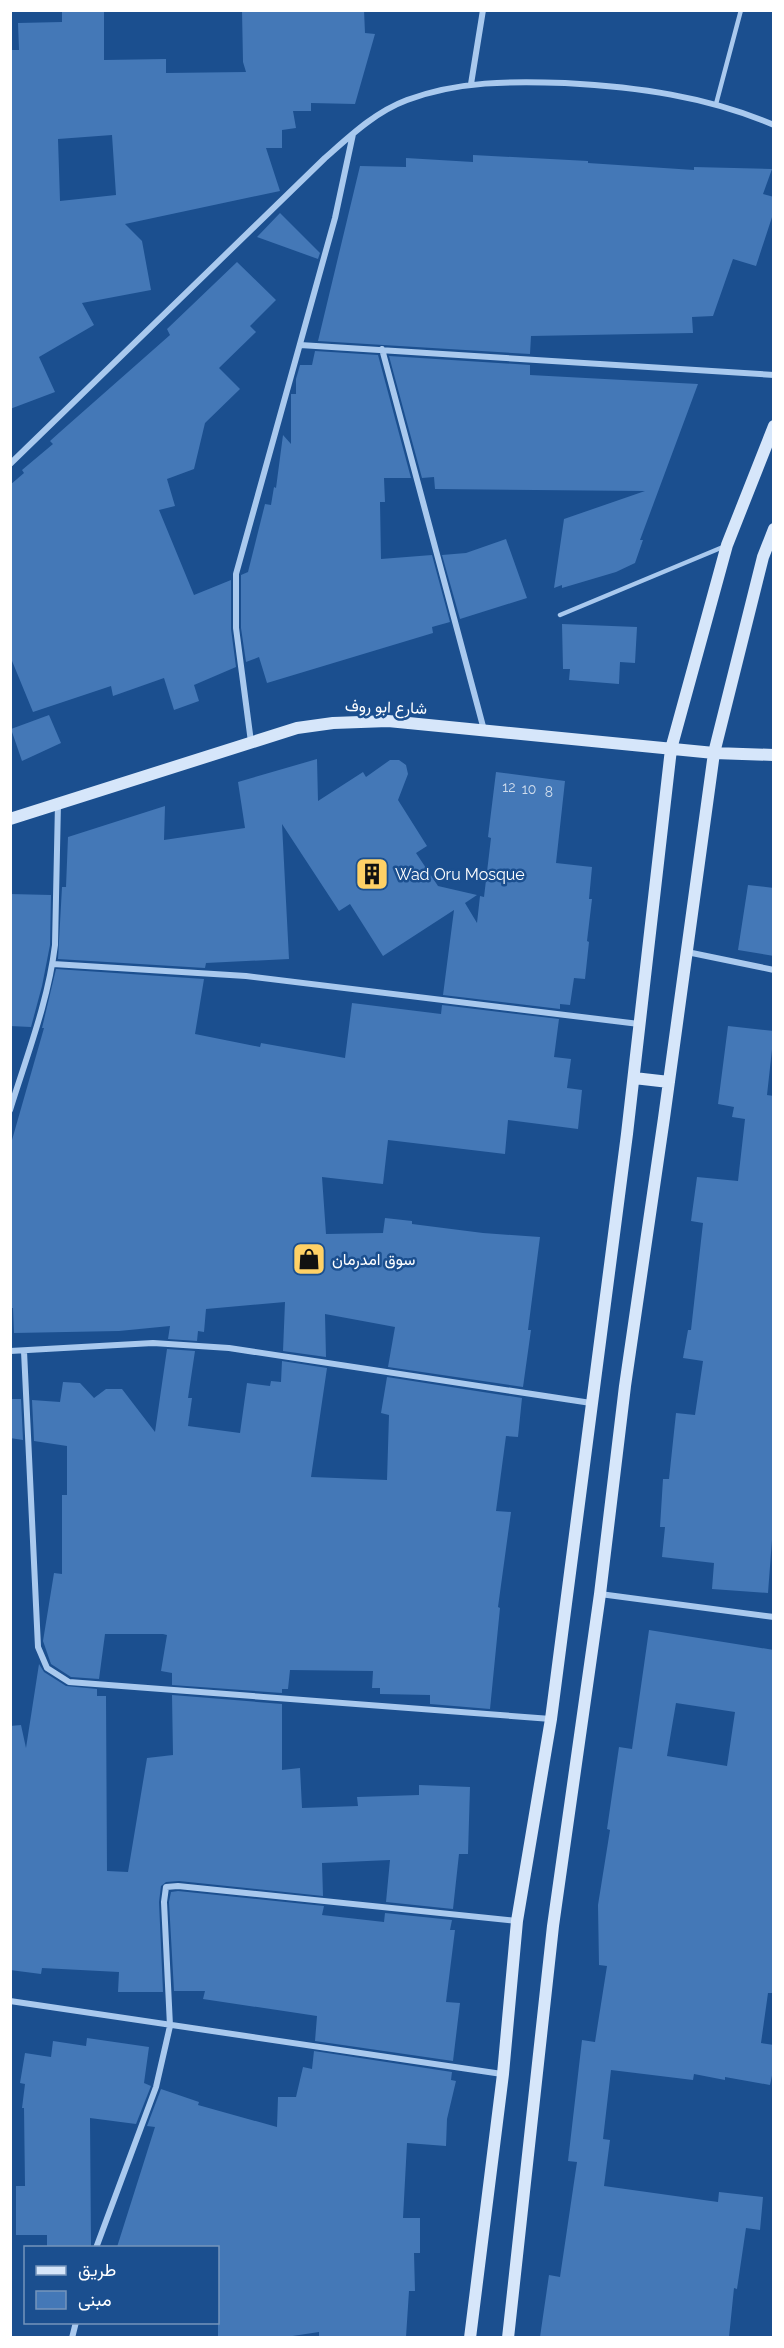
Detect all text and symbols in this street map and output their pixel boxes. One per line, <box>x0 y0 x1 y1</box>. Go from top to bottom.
street label: شارع ابو روف <box>345 696 427 720</box>
house number: 12 <box>502 779 516 795</box>
house number: 10 <box>522 781 536 797</box>
house number: 8 <box>545 784 553 800</box>
building icon: Wad Oru Mosque <box>354 856 390 892</box>
place label: Wad Oru Mosque <box>395 865 525 884</box>
shop icon: سوق امدرمان <box>291 1241 327 1277</box>
place label: سوق امدرمان <box>332 1250 415 1270</box>
legend <box>24 2246 219 2324</box>
text: طريق <box>78 2259 116 2281</box>
text: مبنى <box>78 2289 112 2311</box>

